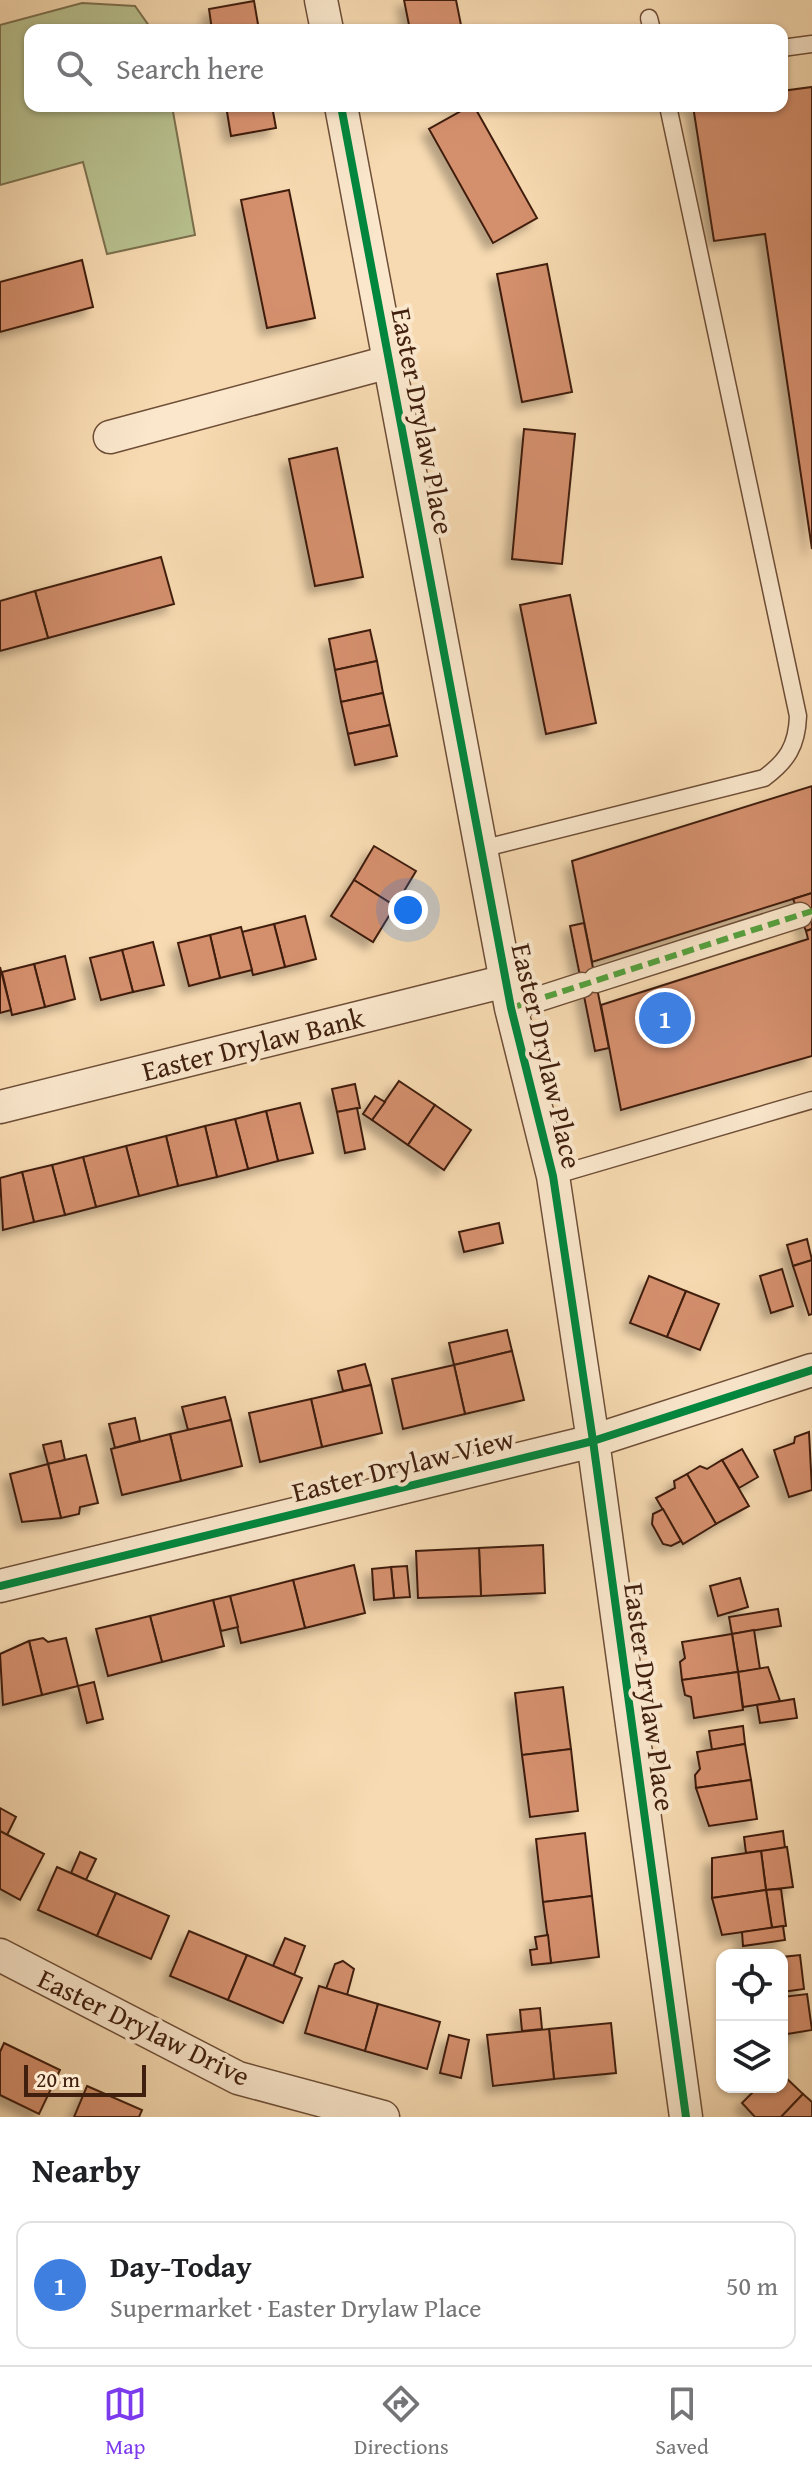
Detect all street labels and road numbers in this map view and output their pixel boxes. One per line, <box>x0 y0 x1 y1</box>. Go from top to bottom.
street label: Easter Drylaw Place <box>381 304 466 538</box>
street label: Easter Drylaw Place <box>502 939 593 1173</box>
street label: Easter Drylaw Bank <box>138 996 369 1091</box>
street label: Easter Drylaw View <box>287 1417 518 1512</box>
street label: Easter Drylaw Place <box>614 1580 687 1814</box>
street label: Easter Drylaw Drive <box>31 1957 257 2096</box>

